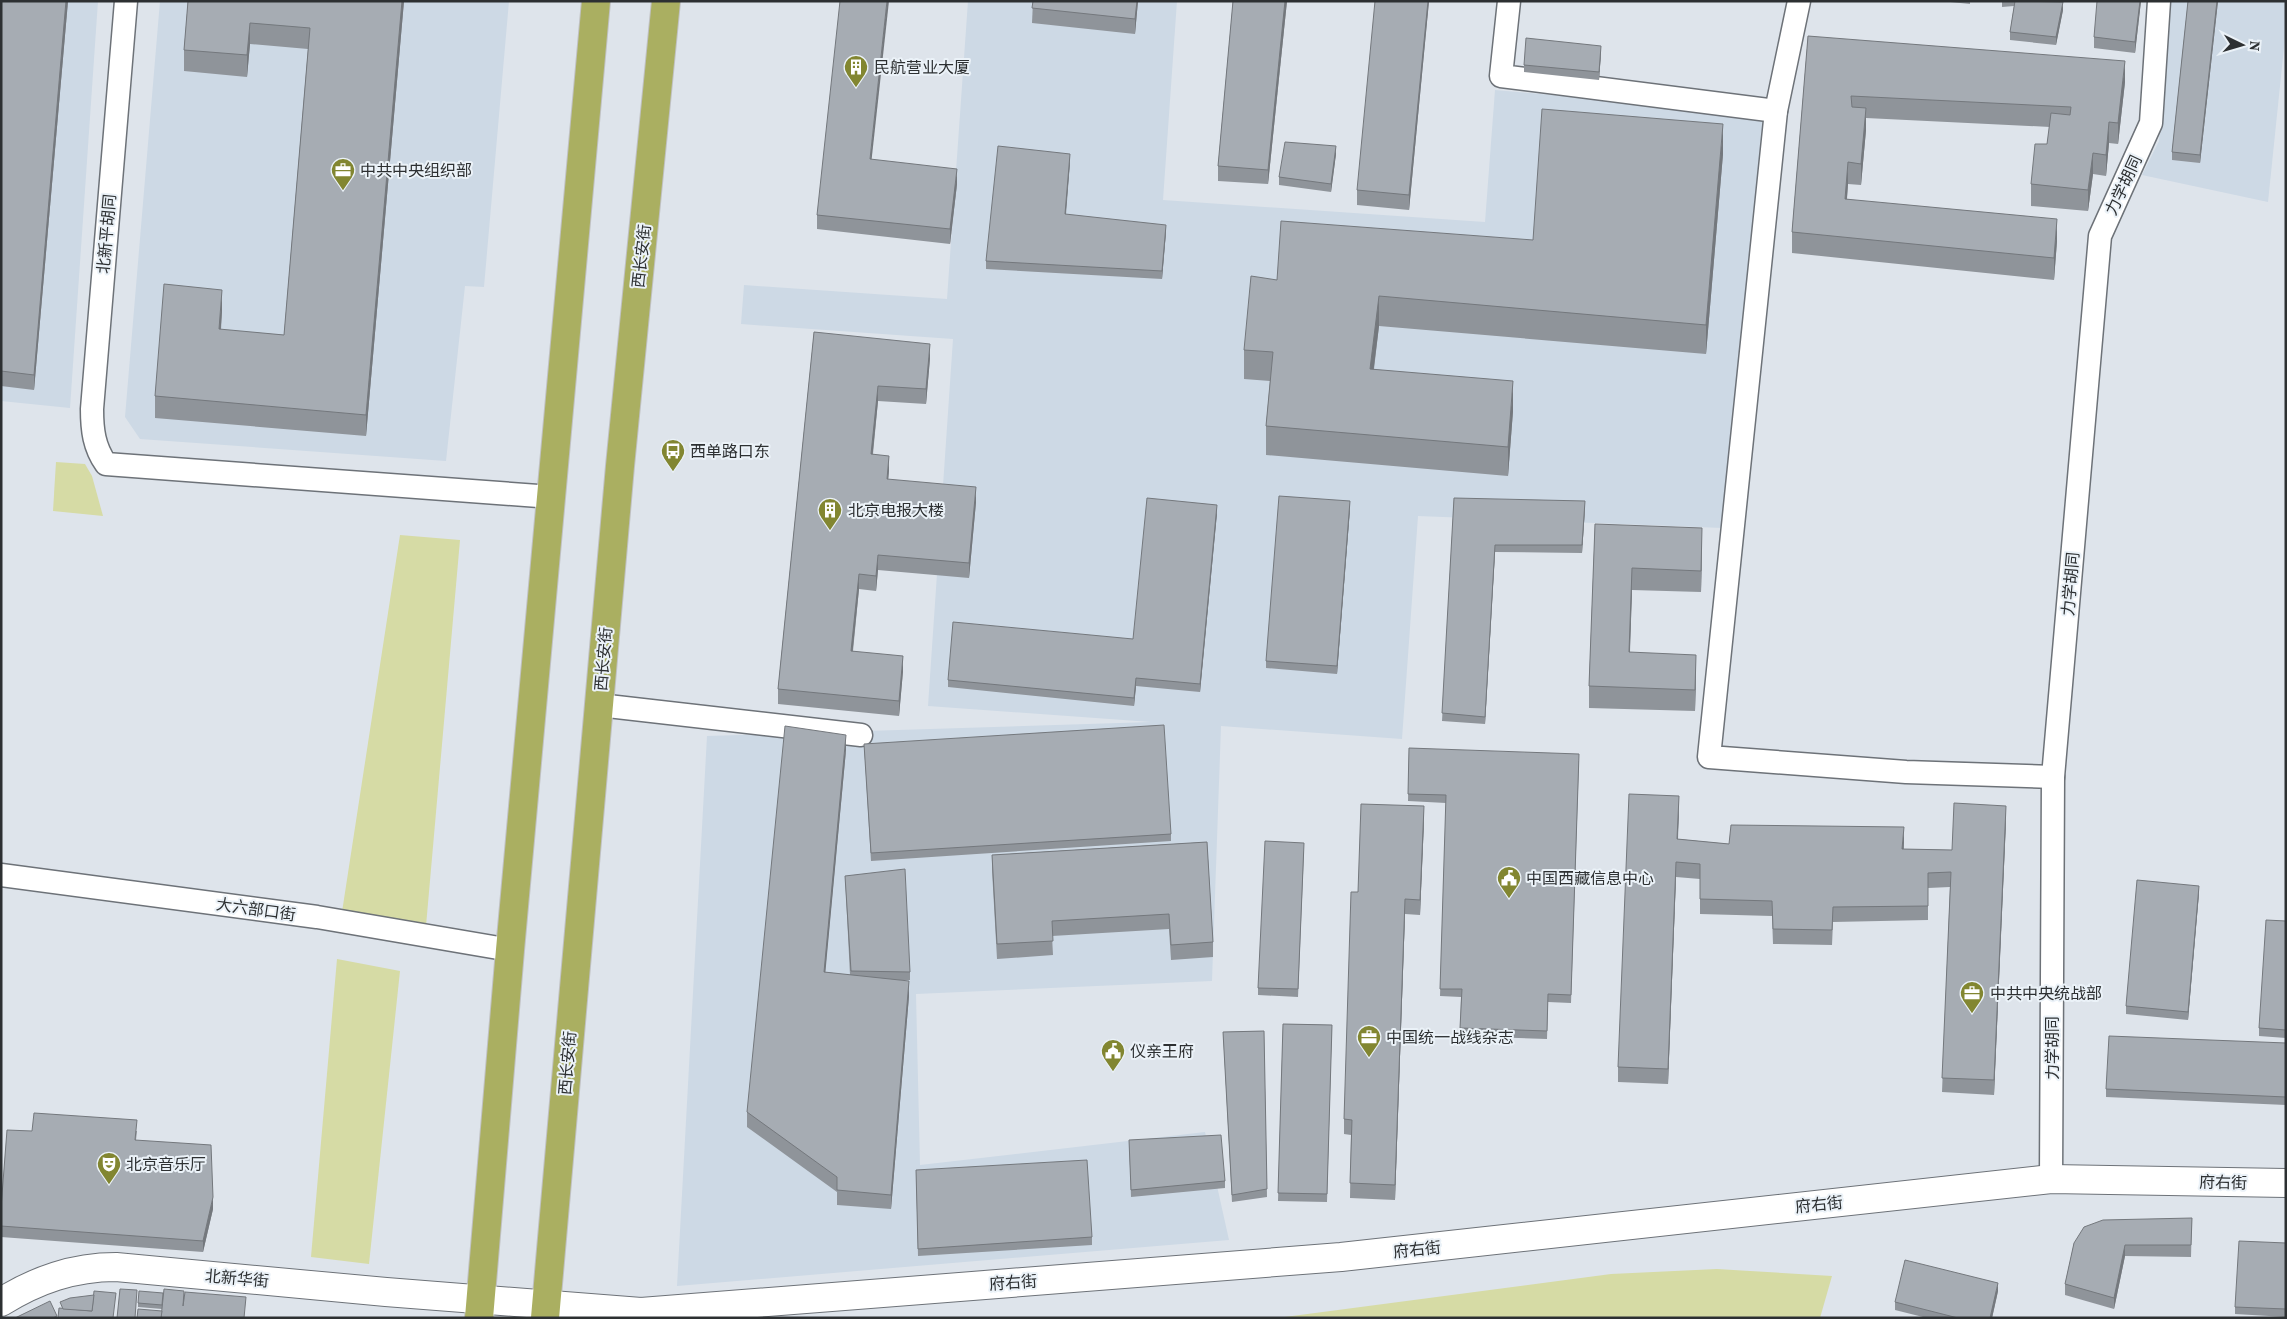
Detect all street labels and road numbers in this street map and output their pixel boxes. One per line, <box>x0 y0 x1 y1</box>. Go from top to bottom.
street label: 力学胡同 <box>2100 151 2146 219</box>
street label: 北新平胡同 <box>92 193 120 275</box>
street label: 西长安街 <box>627 223 655 289</box>
street label: 力学胡同 <box>2056 551 2084 617</box>
street label: 西长安街 <box>589 626 617 692</box>
street label: 大六部口街 <box>215 893 297 925</box>
street label: 力学胡同 <box>2041 1016 2063 1080</box>
street label: 西长安街 <box>553 1030 581 1096</box>
street label: 府右街 <box>2199 1171 2247 1193</box>
street label: 府右街 <box>1794 1191 1844 1217</box>
street label: 府右街 <box>1392 1236 1442 1262</box>
street label: 北新华街 <box>204 1264 270 1292</box>
street label: 府右街 <box>988 1269 1038 1295</box>

